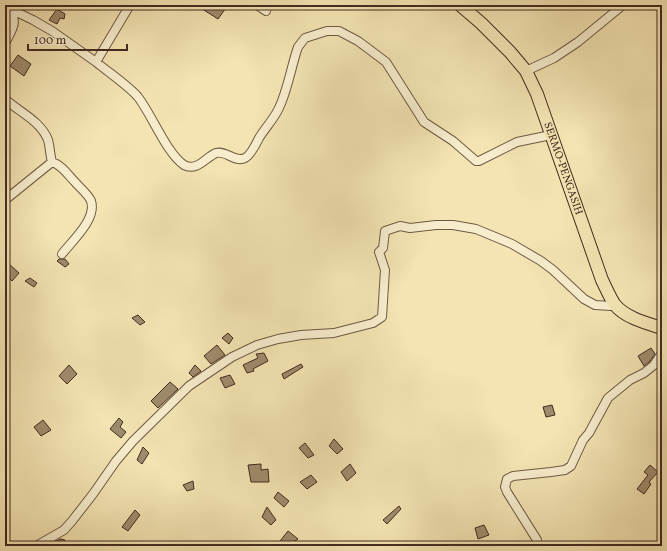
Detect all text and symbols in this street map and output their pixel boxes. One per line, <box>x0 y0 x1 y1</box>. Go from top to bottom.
scale bar <box>28 26 127 52</box>
text: 100 m <box>34 33 67 49</box>
street label: SERMO-PENGASIH <box>540 120 586 217</box>

